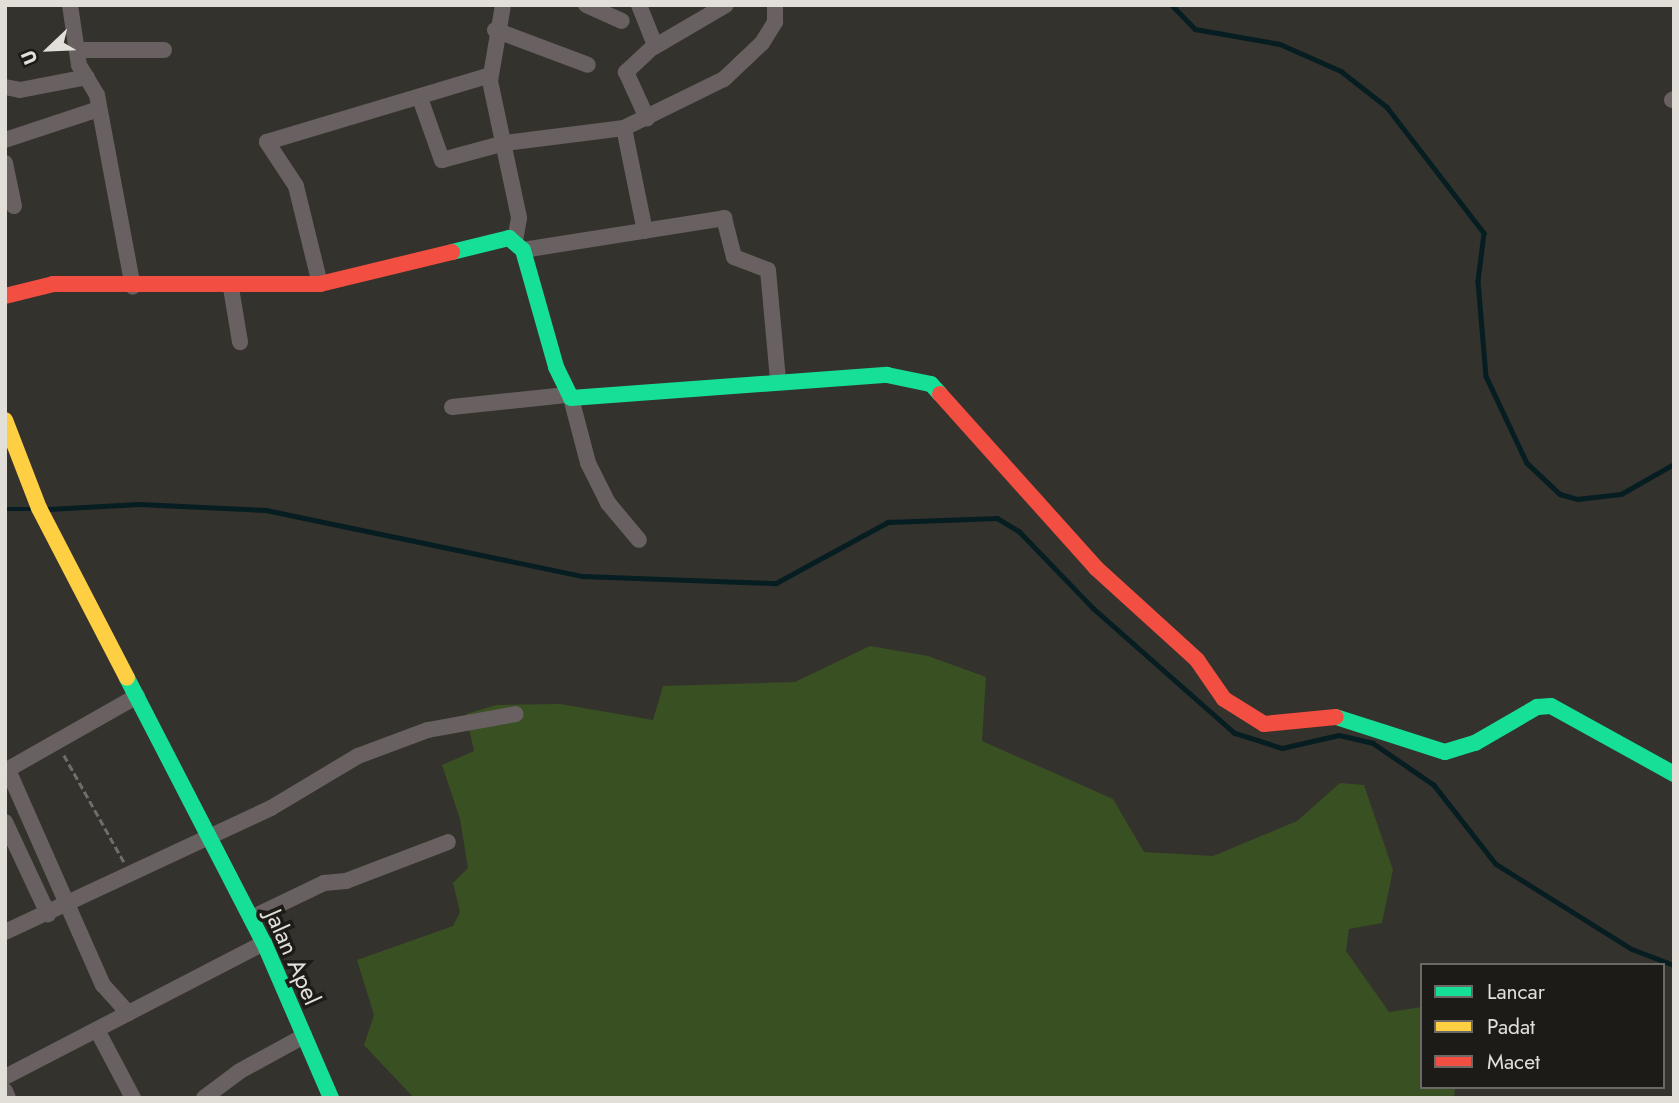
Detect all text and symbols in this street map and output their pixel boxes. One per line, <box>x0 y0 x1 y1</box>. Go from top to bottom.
north arrow <box>14 14 84 84</box>
text: U <box>14 46 44 69</box>
street label: Jalan Apel <box>259 905 327 1009</box>
legend <box>1420 963 1665 1089</box>
text: Lancar <box>1487 977 1545 1007</box>
text: Padat <box>1487 1012 1535 1042</box>
text: Macet <box>1487 1047 1540 1077</box>

